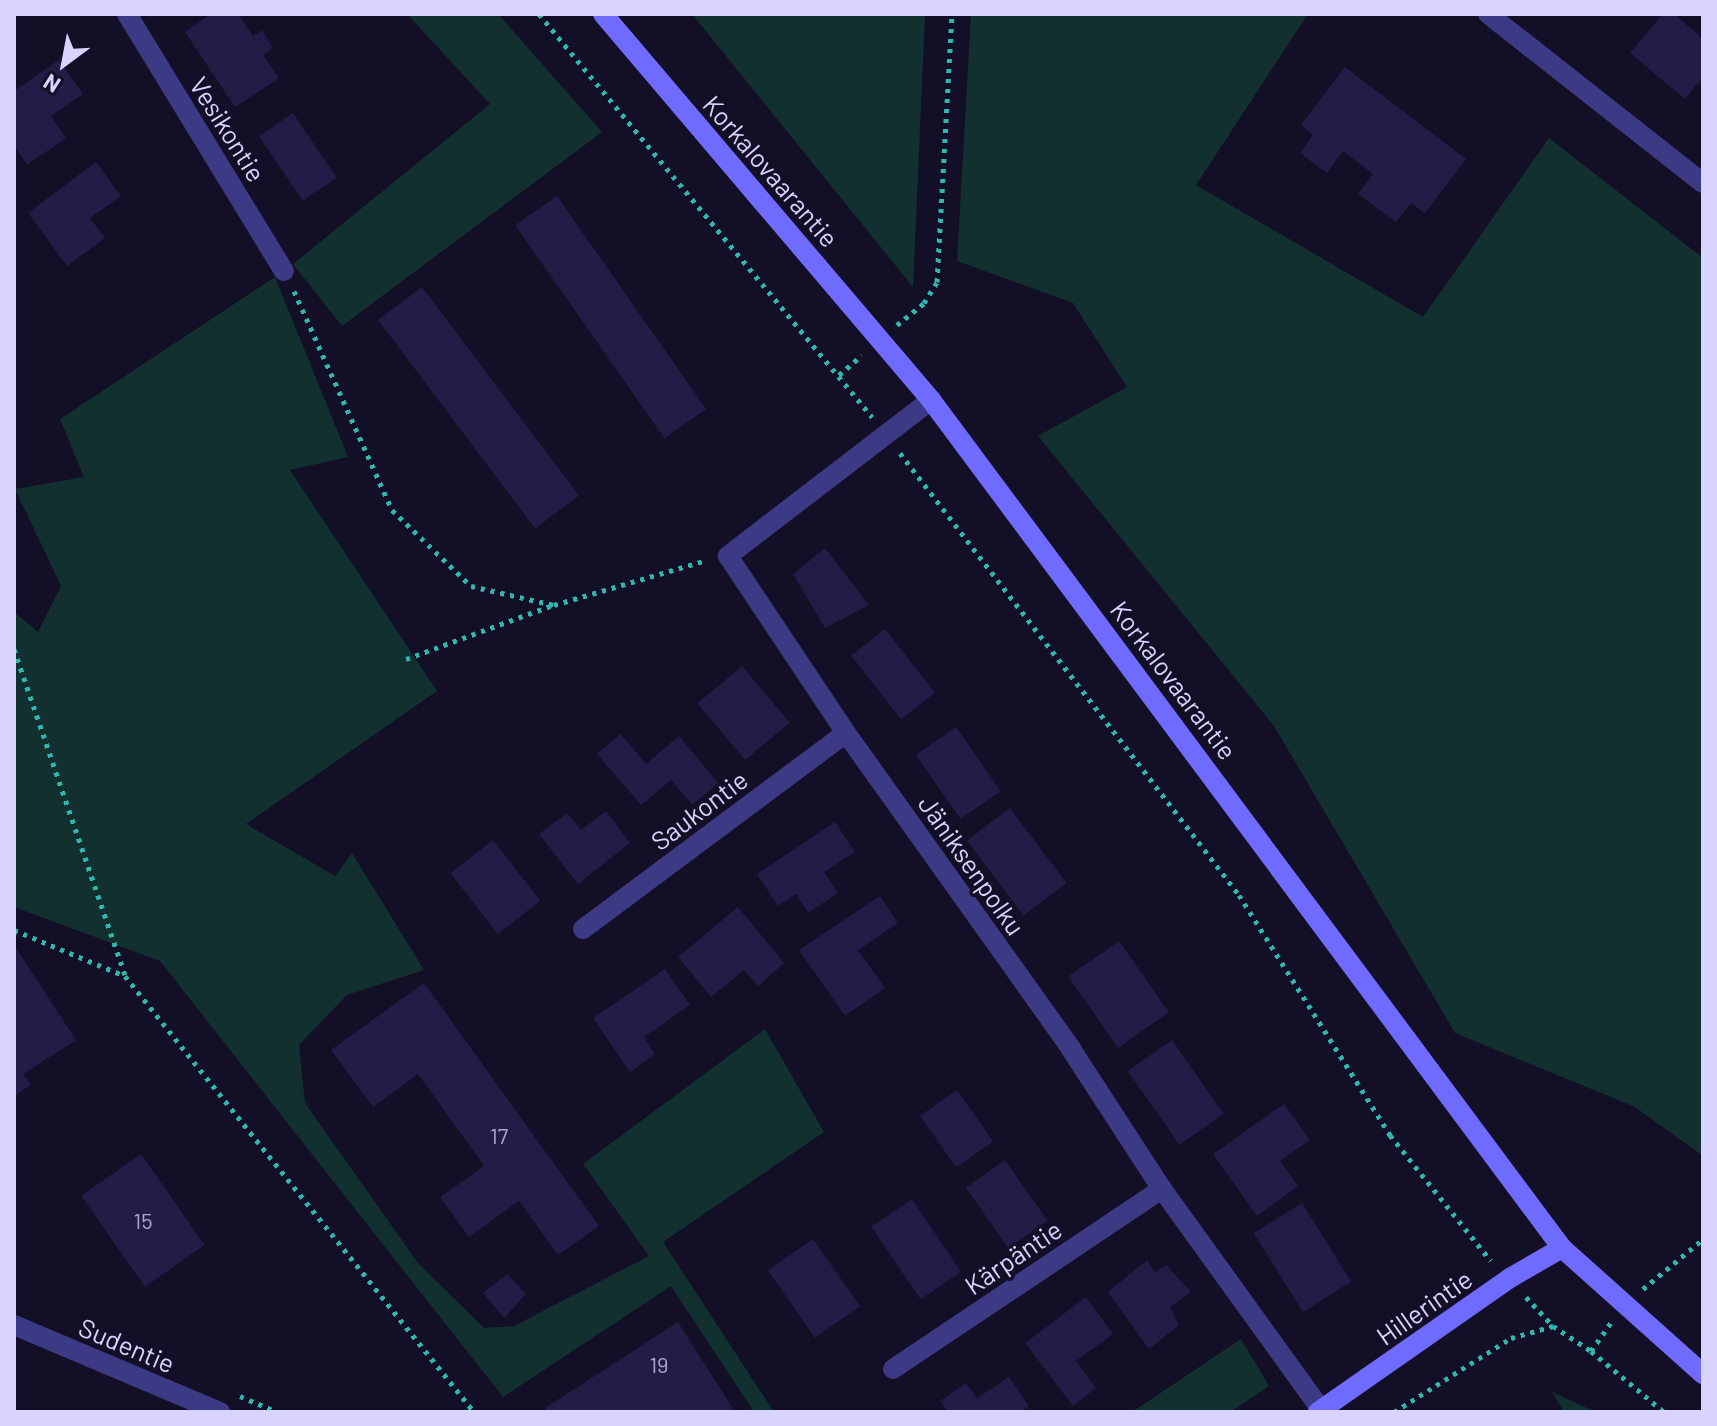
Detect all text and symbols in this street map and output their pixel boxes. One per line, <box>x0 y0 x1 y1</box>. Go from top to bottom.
north arrow <box>24 24 104 104</box>
text: N <box>38 69 64 99</box>
street label: Vesikontie <box>184 71 272 187</box>
street label: Korkalovaarantie <box>697 89 845 253</box>
street label: Korkalovaarantie <box>1104 595 1244 765</box>
street label: Saukontie <box>644 764 754 856</box>
street label: Jäniksenpolku <box>912 789 1032 941</box>
house number: 17 <box>490 1123 508 1149</box>
house number: 15 <box>133 1208 153 1234</box>
street label: Kärpäntie <box>959 1213 1067 1301</box>
street label: Hillerintie <box>1370 1263 1478 1351</box>
street label: Sudentie <box>74 1311 180 1379</box>
house number: 19 <box>649 1352 669 1378</box>

